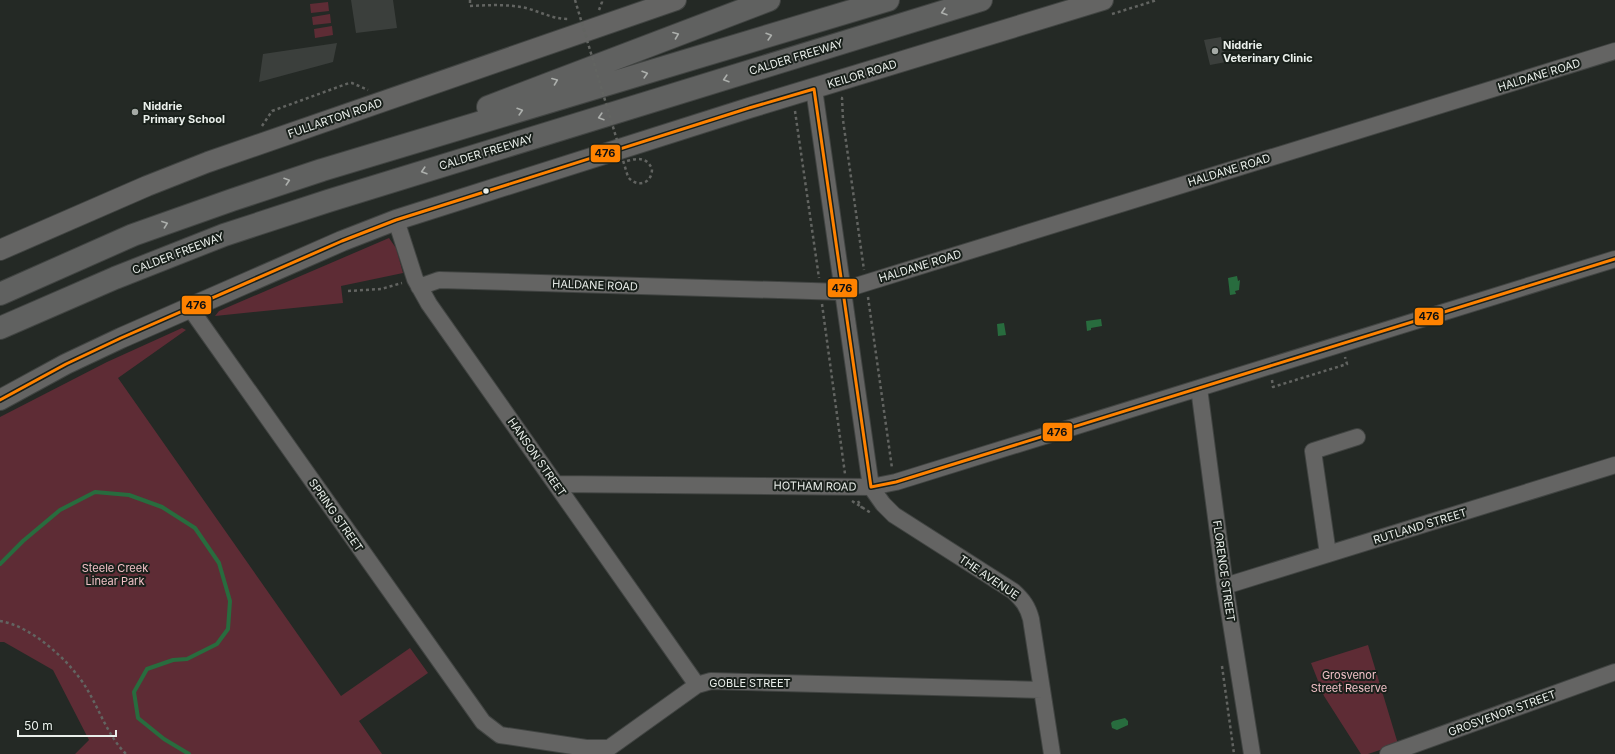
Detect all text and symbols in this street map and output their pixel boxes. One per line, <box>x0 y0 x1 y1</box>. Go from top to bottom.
one-way arrow <box>940 7 947 16</box>
one-way arrow <box>673 31 680 39</box>
one-way arrow <box>766 32 773 41</box>
street label: CALDER FREEWAY <box>747 36 845 78</box>
place label: Niddrie Veterinary Clinic <box>1223 38 1313 65</box>
marker: Niddrie Veterinary Clinic <box>1210 46 1220 56</box>
street label: HALDANE ROAD <box>1496 56 1582 94</box>
street label: KEILOR ROAD <box>825 57 899 91</box>
one-way arrow <box>641 70 648 79</box>
one-way arrow <box>722 74 729 83</box>
one-way arrow <box>551 78 558 86</box>
street label: FULLARTON ROAD <box>286 95 384 141</box>
place label: Niddrie Primary School <box>143 99 225 126</box>
marker: Niddrie Primary School <box>130 107 140 117</box>
one-way arrow <box>517 107 524 116</box>
one-way arrow <box>598 112 605 121</box>
street label: CALDER FREEWAY <box>437 131 535 173</box>
line badge: 476 <box>590 144 621 163</box>
text: 476 <box>595 146 615 160</box>
street label: HALDANE ROAD <box>1186 151 1272 189</box>
one-way arrow <box>420 166 427 175</box>
one-way arrow <box>284 177 291 186</box>
unlabelled marker <box>481 186 491 196</box>
one-way arrow <box>161 220 168 228</box>
street label: CALDER FREEWAY <box>130 229 227 277</box>
street label: HALDANE ROAD <box>877 247 963 285</box>
street label: HALDANE ROAD <box>552 277 638 293</box>
line badge: 476 <box>827 278 858 298</box>
text: 476 <box>832 281 852 295</box>
line badge: 476 <box>181 295 212 315</box>
text: 476 <box>186 298 206 312</box>
line badge: 476 <box>1414 307 1444 326</box>
text: 476 <box>1419 309 1439 323</box>
street label: HANSON STREET <box>505 415 569 499</box>
line badge: 476 <box>1042 422 1073 442</box>
text: 476 <box>1047 425 1067 439</box>
street label: SPRING STREET <box>306 476 366 554</box>
street label: HOTHAM ROAD <box>773 478 857 494</box>
street label: RUTLAND STREET <box>1372 505 1468 547</box>
street label: FLORENCE STREET <box>1210 519 1238 623</box>
street label: THE AVENUE <box>956 552 1022 602</box>
park label: Steele Creek Linear Park <box>82 561 148 588</box>
park label: Grosvenor Street Reserve <box>1311 668 1387 695</box>
street label: GOBLE STREET <box>709 676 791 690</box>
street label: GROSVENOR STREET <box>1446 687 1558 739</box>
scale bar <box>18 712 116 738</box>
text: 50 m <box>24 718 53 733</box>

